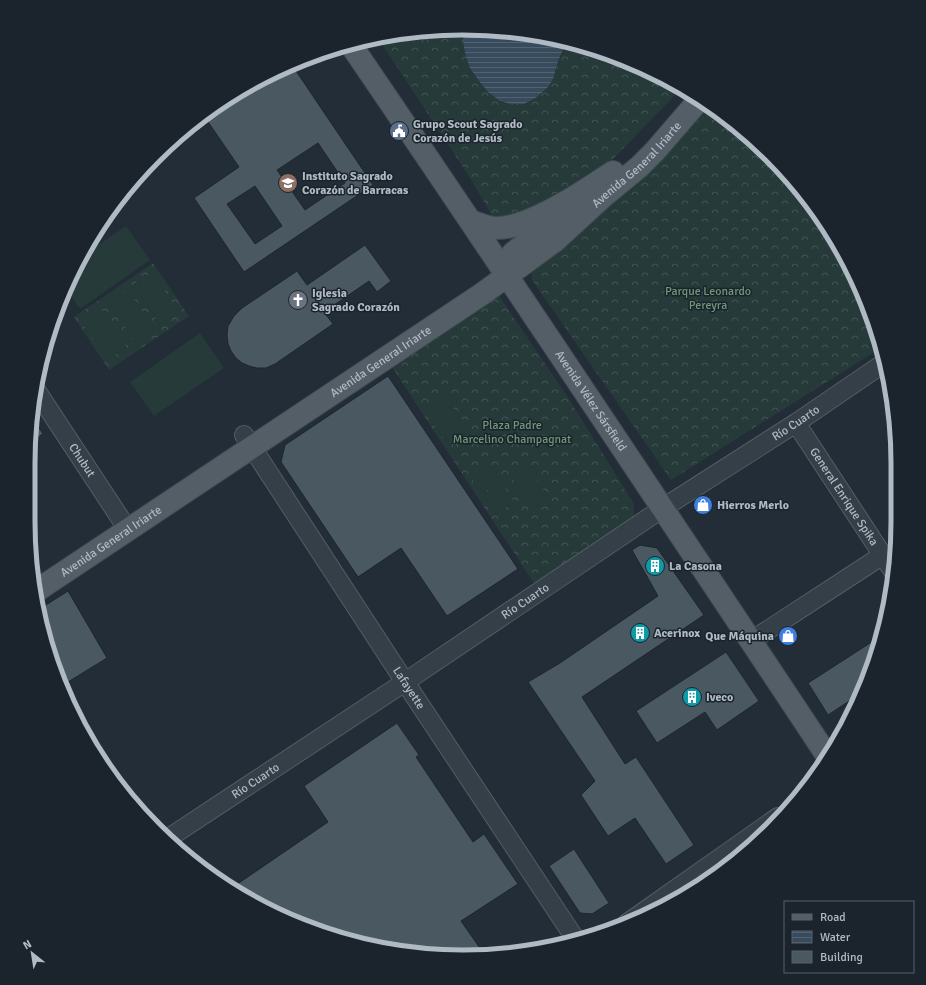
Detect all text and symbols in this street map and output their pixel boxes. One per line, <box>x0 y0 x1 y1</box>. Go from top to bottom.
place label: Grupo Scout Sagrado Corazón de Jesús <box>413 117 523 146</box>
street label: Avenida General Iriarte <box>589 119 685 211</box>
public building icon: Grupo Scout Sagrado Corazón de Jesús <box>388 120 410 142</box>
place label: Instituto Sagrado Corazón de Barracas <box>302 169 409 198</box>
school or university icon: Instituto Sagrado Corazón de Barracas <box>277 172 299 194</box>
park label: Parque Leonardo Pereyra <box>665 284 751 313</box>
place label: Iglesia Sagrado Corazón <box>312 286 400 315</box>
church icon: Iglesia Sagrado Corazón <box>287 289 309 311</box>
street label: Avenida General Iriarte <box>327 323 434 401</box>
street label: Avenida Vélez Sársfield <box>551 348 630 454</box>
street label: Río Cuarto <box>769 402 823 444</box>
park label: Plaza Padre Marcelino Champagnat <box>453 418 571 447</box>
street label: Chubut <box>65 441 98 480</box>
street label: General Enrique Spika <box>806 445 881 549</box>
shop icon: Hierros Merlo <box>692 494 714 516</box>
place label: Hierros Merlo <box>717 498 789 513</box>
street label: Avenida General Iriarte <box>58 502 165 581</box>
building icon: La Casona <box>644 555 666 577</box>
place label: La Casona <box>669 559 722 574</box>
street label: Río Cuarto <box>499 580 552 623</box>
building icon: Acerinox <box>629 622 651 644</box>
shop icon: Que Máquina <box>777 625 799 647</box>
place label: Acerinox <box>654 626 700 641</box>
place label: Que Máquina <box>705 629 774 644</box>
street label: Lafayette <box>389 664 428 712</box>
building icon: Iveco <box>681 686 703 708</box>
place label: Iveco <box>706 690 733 705</box>
street label: Río Cuarto <box>229 760 283 802</box>
legend <box>784 901 914 973</box>
text: Road <box>820 910 846 925</box>
text: Water <box>820 930 851 945</box>
north arrow <box>12 933 52 973</box>
text: N <box>21 937 34 952</box>
text: Building <box>820 950 863 965</box>

